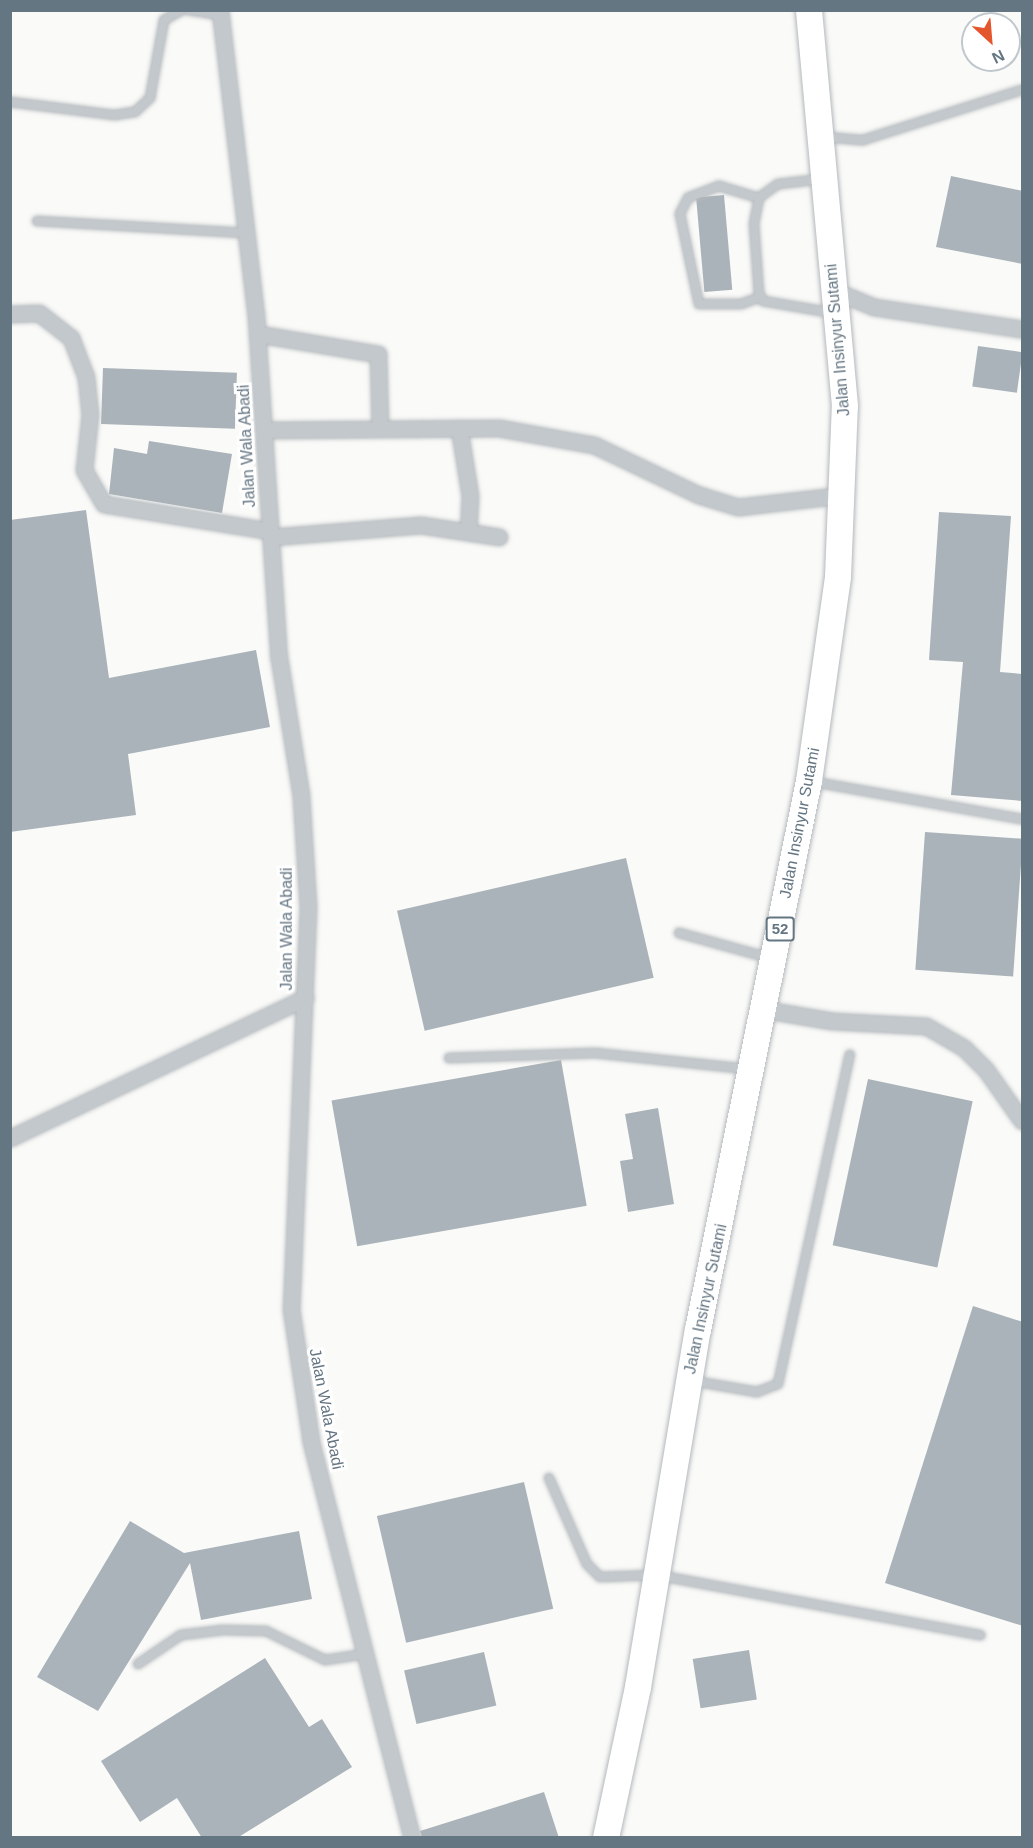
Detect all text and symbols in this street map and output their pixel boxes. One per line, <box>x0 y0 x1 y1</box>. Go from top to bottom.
north arrow <box>961 12 1021 72</box>
text: N <box>989 47 1007 67</box>
street label: Jalan Insinyur Sutami <box>822 263 854 417</box>
street label: Jalan Wala Abadi <box>234 384 260 508</box>
street label: Jalan Insinyur Sutami <box>776 746 824 900</box>
street label: Jalan Wala Abadi <box>277 867 297 991</box>
road number: 52 <box>765 917 795 941</box>
street label: Jalan Insinyur Sutami <box>681 1222 731 1376</box>
street label: Jalan Wala Abadi <box>305 1346 347 1472</box>

